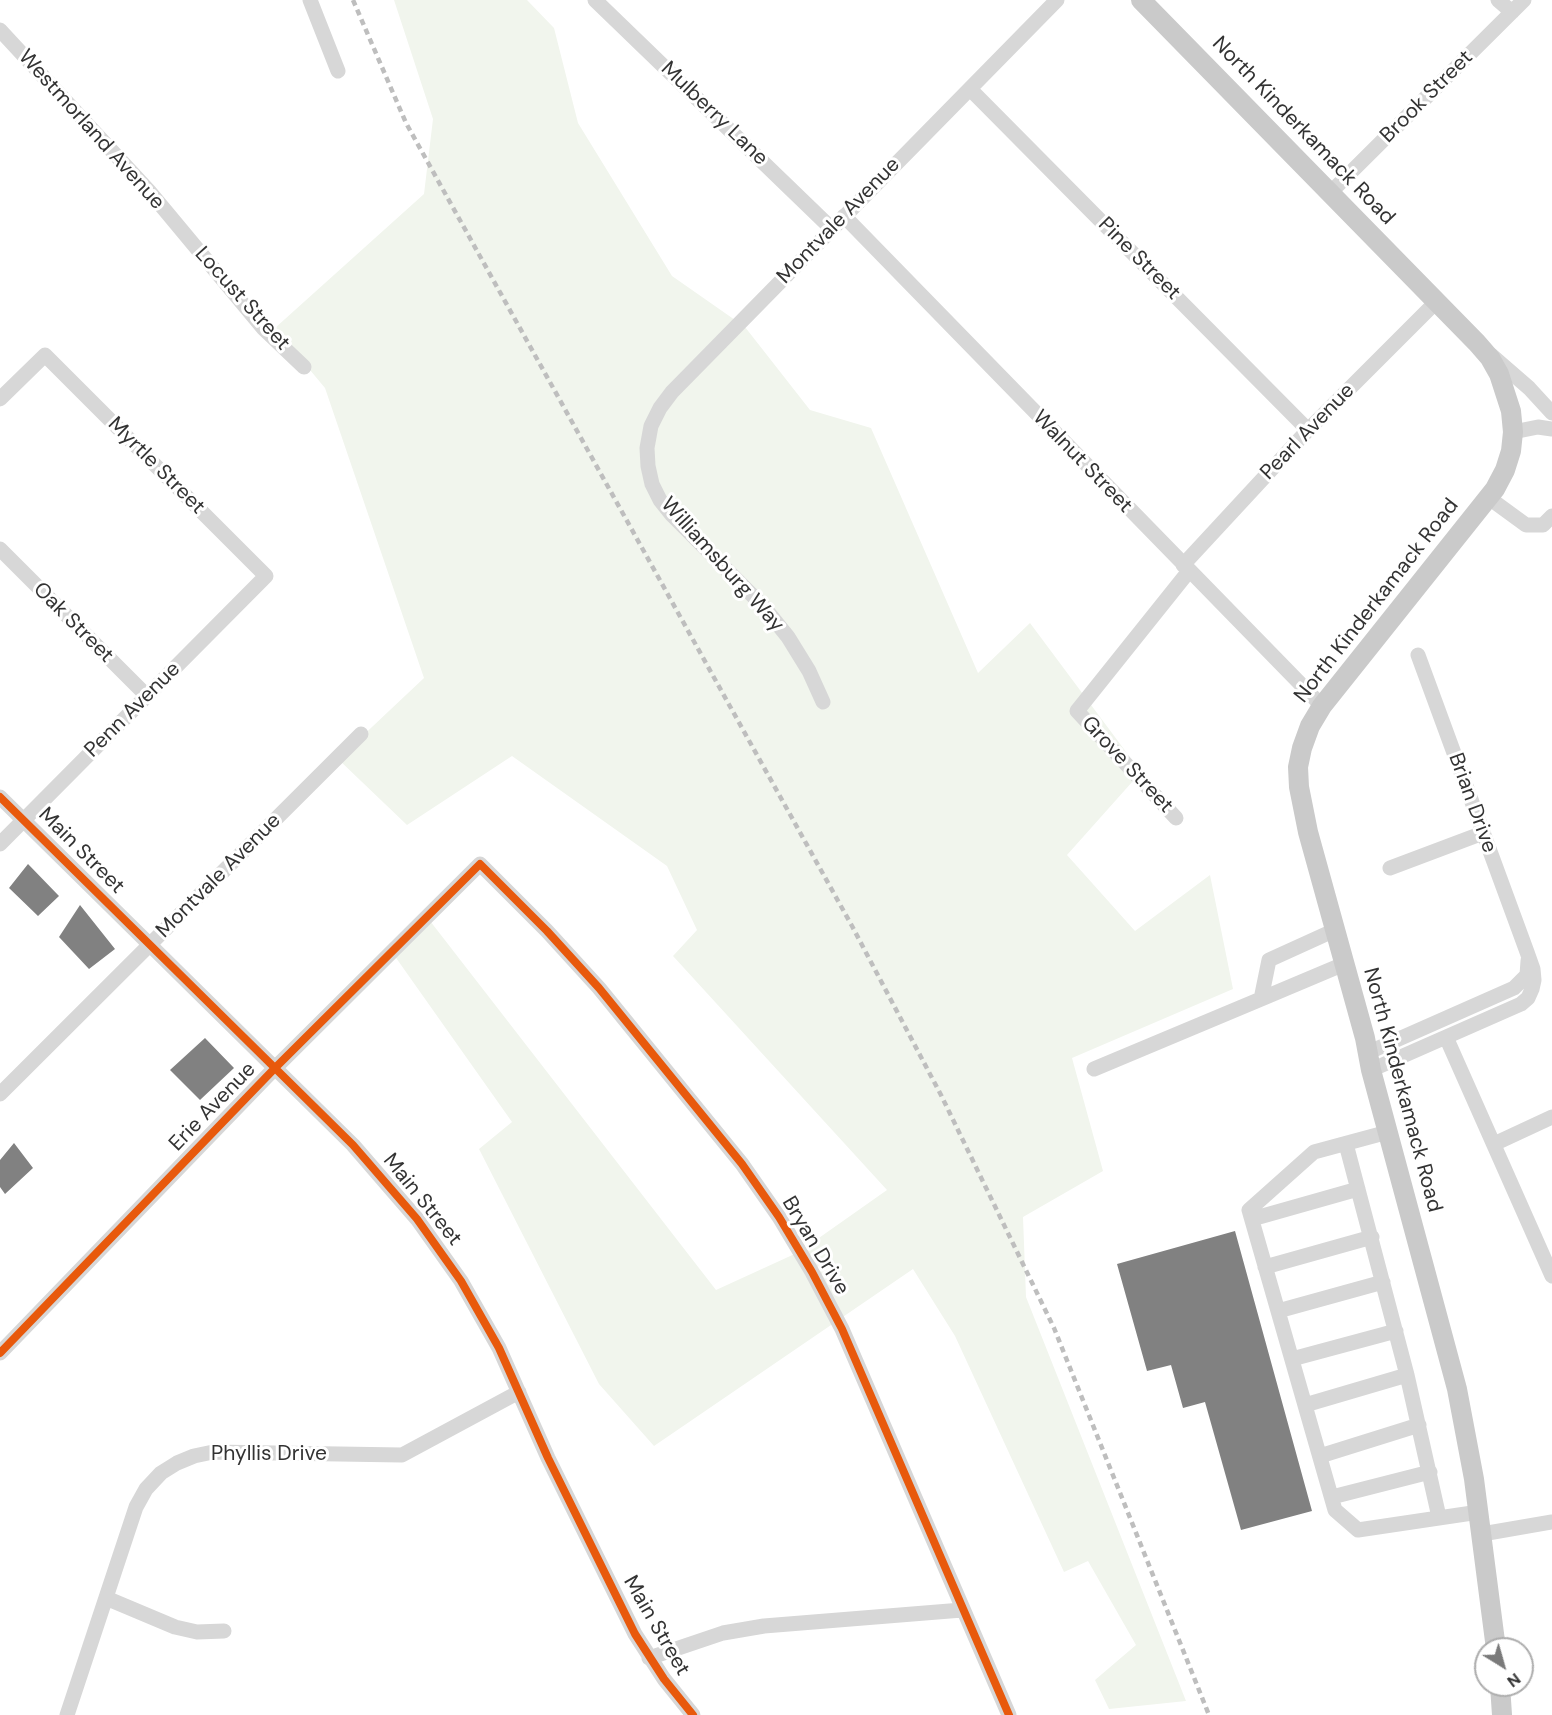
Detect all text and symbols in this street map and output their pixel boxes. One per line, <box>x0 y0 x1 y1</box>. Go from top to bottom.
street label: North Kinderkamack Road <box>1206 32 1400 230</box>
street label: Westmorland Avenue <box>12 45 170 215</box>
street label: Brook Street <box>1375 45 1479 149</box>
street label: Mulberry Lane <box>655 57 773 171</box>
street label: Montvale Avenue <box>772 153 906 289</box>
street label: Pine Street <box>1093 213 1185 305</box>
street label: Locust Street <box>189 242 295 356</box>
street label: Pearl Avenue <box>1256 379 1360 485</box>
street label: Walnut Street <box>1027 405 1137 519</box>
street label: Myrtle Street <box>102 412 210 520</box>
street label: Williamsburg Way <box>655 492 789 638</box>
street label: North Kinderkamack Road <box>1290 494 1464 708</box>
street label: Oak Street <box>28 578 118 668</box>
street label: Penn Avenue <box>80 657 186 763</box>
street label: Grove Street <box>1076 712 1178 818</box>
street label: Brian Drive <box>1442 750 1502 856</box>
street label: Main Street <box>33 803 129 899</box>
street label: Montvale Avenue <box>151 808 287 944</box>
street label: North Kinderkamack Road <box>1357 965 1447 1215</box>
street label: Erie Avenue <box>164 1057 262 1157</box>
street label: Main Street <box>377 1149 467 1251</box>
street label: Bryan Drive <box>776 1192 854 1300</box>
street label: Phyllis Drive <box>211 1441 327 1467</box>
street label: Main Street <box>617 1572 695 1680</box>
north arrow <box>1474 1637 1534 1697</box>
text: N <box>1503 1668 1525 1692</box>

